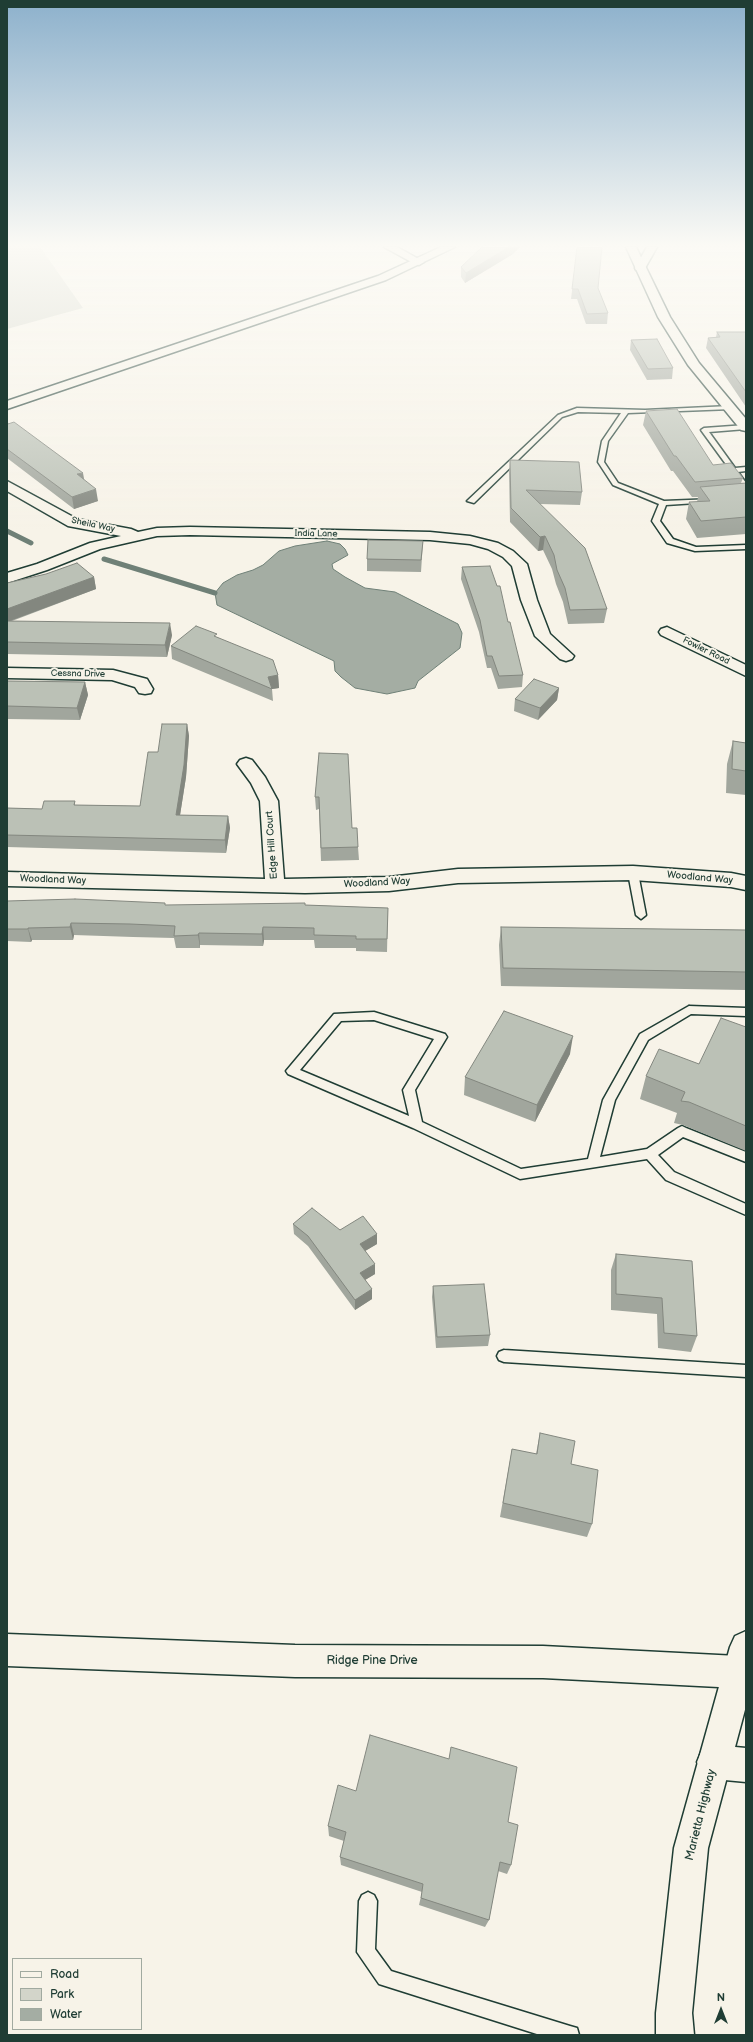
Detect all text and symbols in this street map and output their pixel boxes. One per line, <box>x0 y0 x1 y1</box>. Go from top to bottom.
street label: Sheila Way <box>70 515 116 535</box>
street label: India Lane <box>294 528 338 540</box>
street label: Fowler Road <box>681 635 731 667</box>
street label: Cessna Drive <box>51 668 105 680</box>
street label: Edge Hill Court <box>264 810 280 880</box>
street label: Woodland Way <box>666 869 734 887</box>
street label: Woodland Way <box>20 873 86 887</box>
street label: Woodland Way <box>344 875 410 891</box>
street label: Ridge Pine Drive <box>326 1654 418 1668</box>
street label: Marietta Highway <box>683 1768 719 1862</box>
legend <box>12 1958 142 2030</box>
text: Road <box>50 1967 79 1982</box>
text: Park <box>50 1987 74 2002</box>
north arrow <box>701 1990 741 2030</box>
text: N <box>717 1991 725 2004</box>
text: Water <box>50 2007 82 2022</box>

